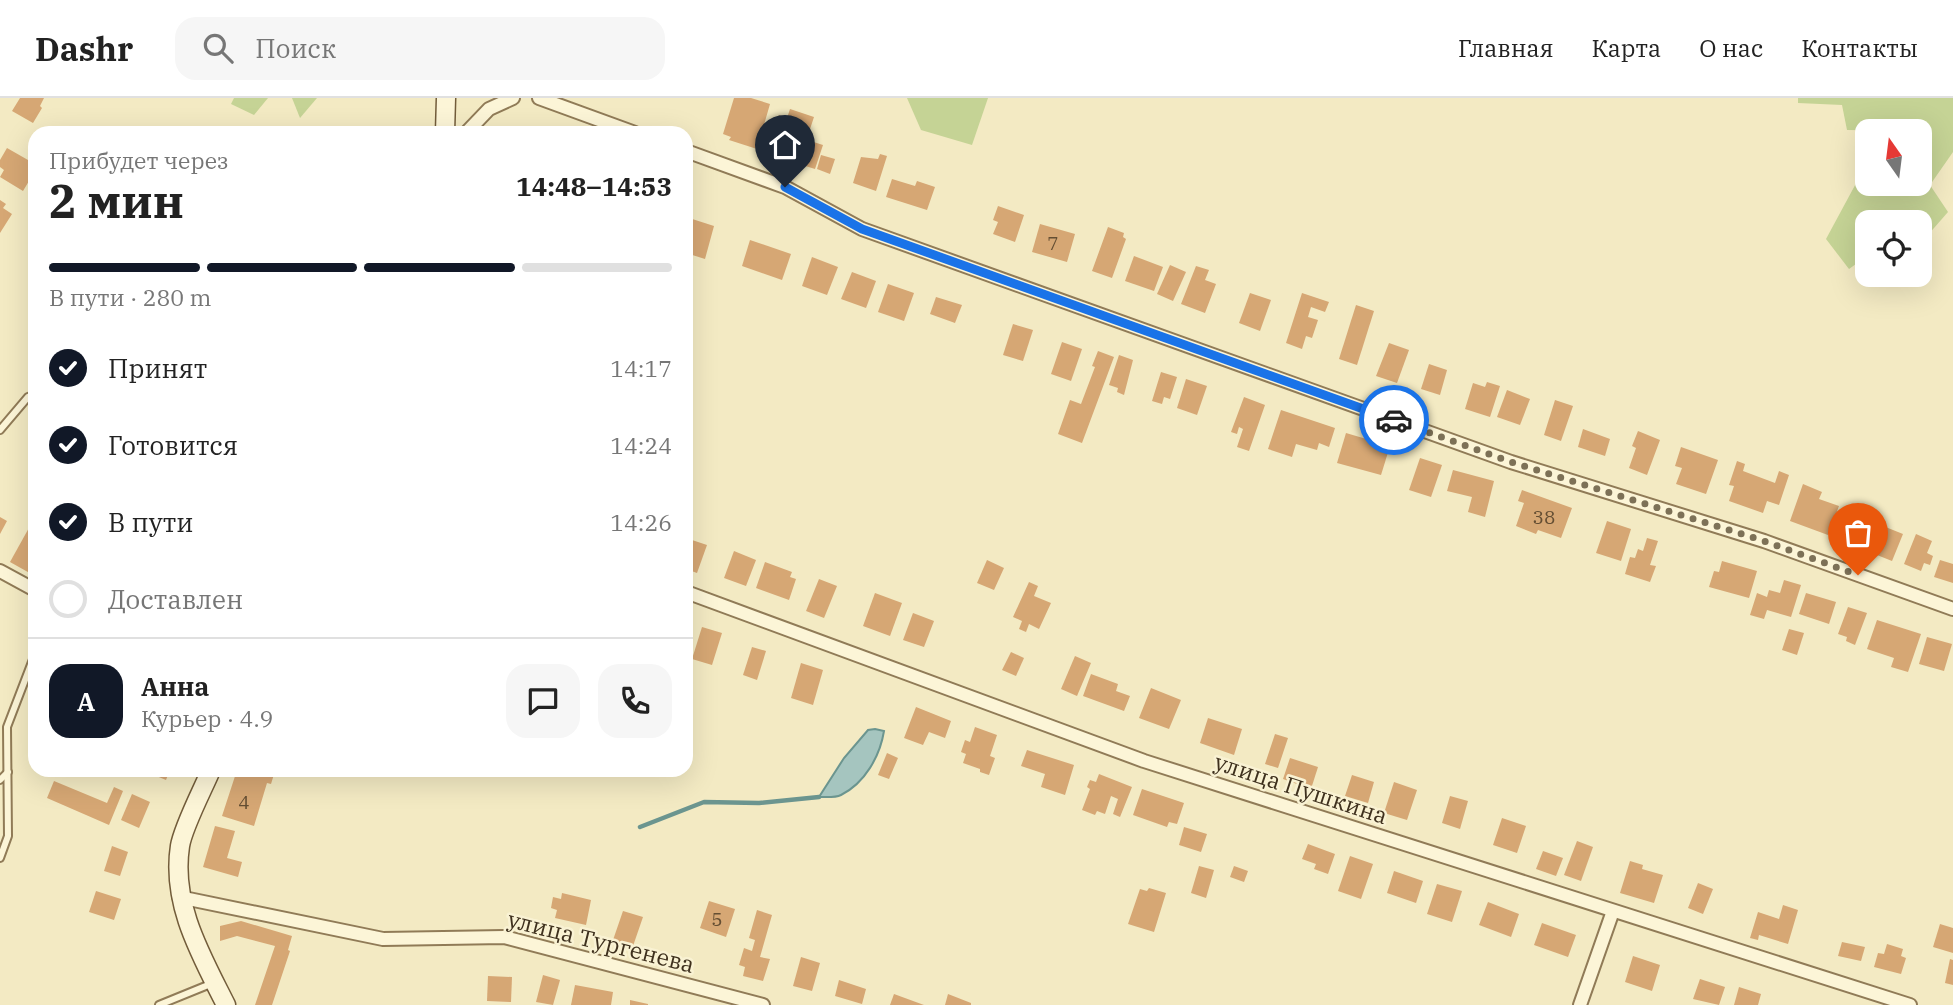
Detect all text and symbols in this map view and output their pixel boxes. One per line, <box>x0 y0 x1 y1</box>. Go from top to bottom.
search box <box>175 17 665 80</box>
text: Dashr <box>35 27 133 70</box>
icon: search <box>199 29 237 67</box>
text: Поиск <box>255 31 336 65</box>
text: Главная <box>1458 32 1554 64</box>
text: Карта <box>1592 32 1661 64</box>
text: О нас <box>1699 32 1763 64</box>
text: Контакты <box>1801 32 1918 64</box>
pin <box>755 115 815 187</box>
north arrow <box>1855 119 1932 196</box>
map controls <box>1855 119 1932 287</box>
icon: home <box>766 126 804 164</box>
text: Прибудет через <box>49 145 229 175</box>
text: 14:48–14:53 <box>516 169 672 203</box>
text: 2 мин <box>49 171 184 231</box>
button: locate <box>1855 210 1932 287</box>
house number: 7 <box>1047 231 1059 255</box>
text: В пути · 280 m <box>49 282 211 312</box>
icon: check <box>49 349 87 387</box>
text: Принят <box>108 351 207 385</box>
text: 14:17 <box>610 353 672 383</box>
courier <box>1359 385 1429 455</box>
icon: car <box>1375 401 1413 439</box>
icon: check <box>49 426 87 464</box>
text: Готовится <box>108 428 238 462</box>
text: 14:24 <box>610 430 672 460</box>
icon: check <box>49 503 87 541</box>
pin <box>1828 503 1888 575</box>
text: В пути <box>108 505 193 539</box>
house number: 38 <box>1533 505 1555 529</box>
text: 14:26 <box>610 507 672 537</box>
icon: bag <box>1839 514 1877 552</box>
text: Доставлен <box>108 582 243 616</box>
button: chat <box>506 664 580 738</box>
button: phone <box>598 664 672 738</box>
text: Анна <box>141 669 209 703</box>
text: А <box>77 684 95 718</box>
text: Курьер · 4.9 <box>141 703 273 733</box>
street label: улица Пушкина <box>1211 746 1392 830</box>
house number: 4 <box>238 790 250 814</box>
street label: улица Тургенева <box>505 903 698 979</box>
house number: 5 <box>711 907 723 931</box>

